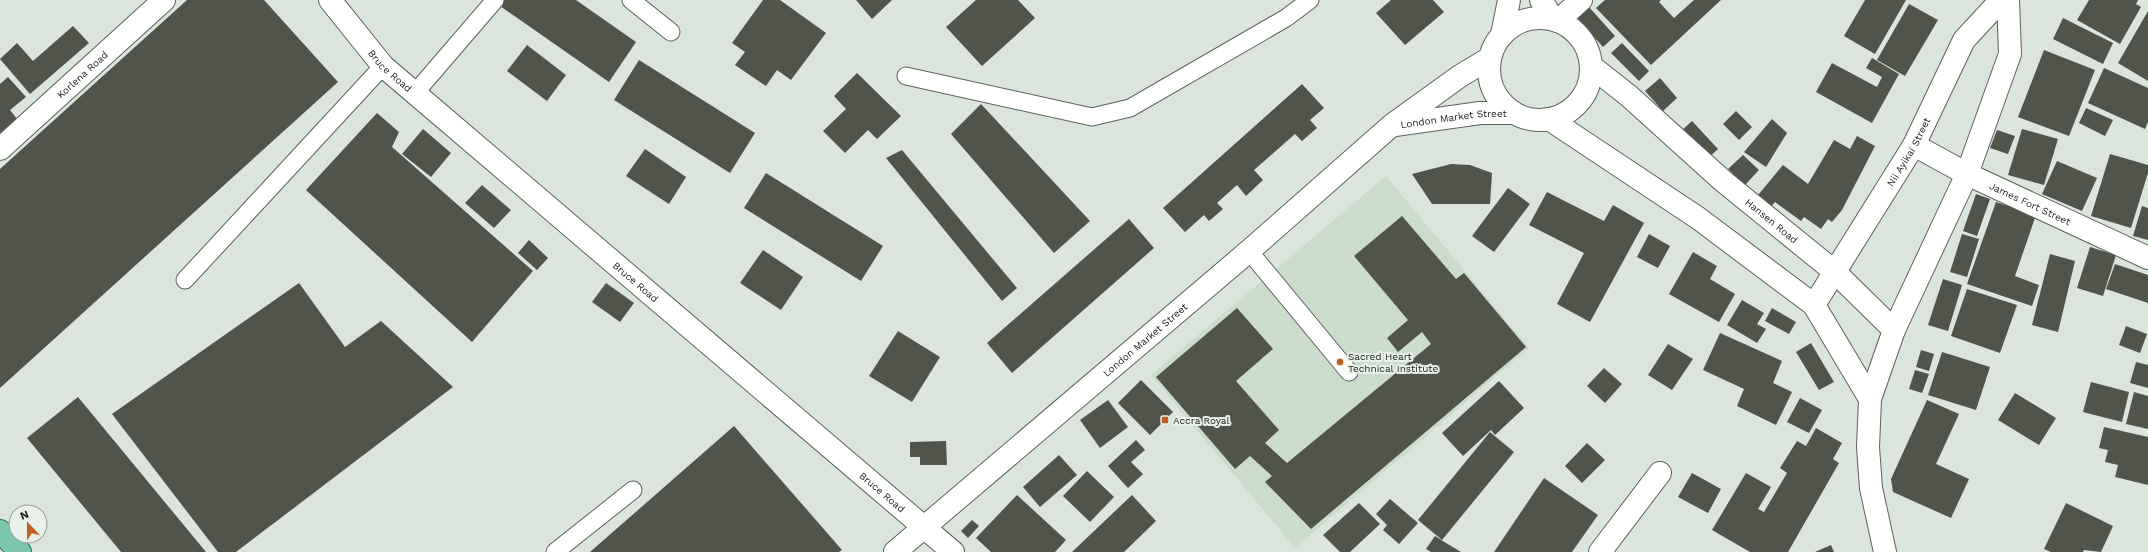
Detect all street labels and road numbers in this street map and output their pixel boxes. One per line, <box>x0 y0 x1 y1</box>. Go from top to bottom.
street label: Bruce Road <box>366 48 414 94</box>
street label: Korlena Road <box>55 49 110 101</box>
street label: London Market Street <box>1400 108 1508 130</box>
street label: Nii Ayikai Street <box>1885 115 1933 188</box>
street label: James Fort Street <box>1988 180 2073 228</box>
street label: Hansen Road <box>1743 196 1800 246</box>
street label: Bruce Road <box>611 260 660 304</box>
street label: London Market Street <box>1101 301 1190 379</box>
street label: Bruce Road <box>857 470 907 515</box>

